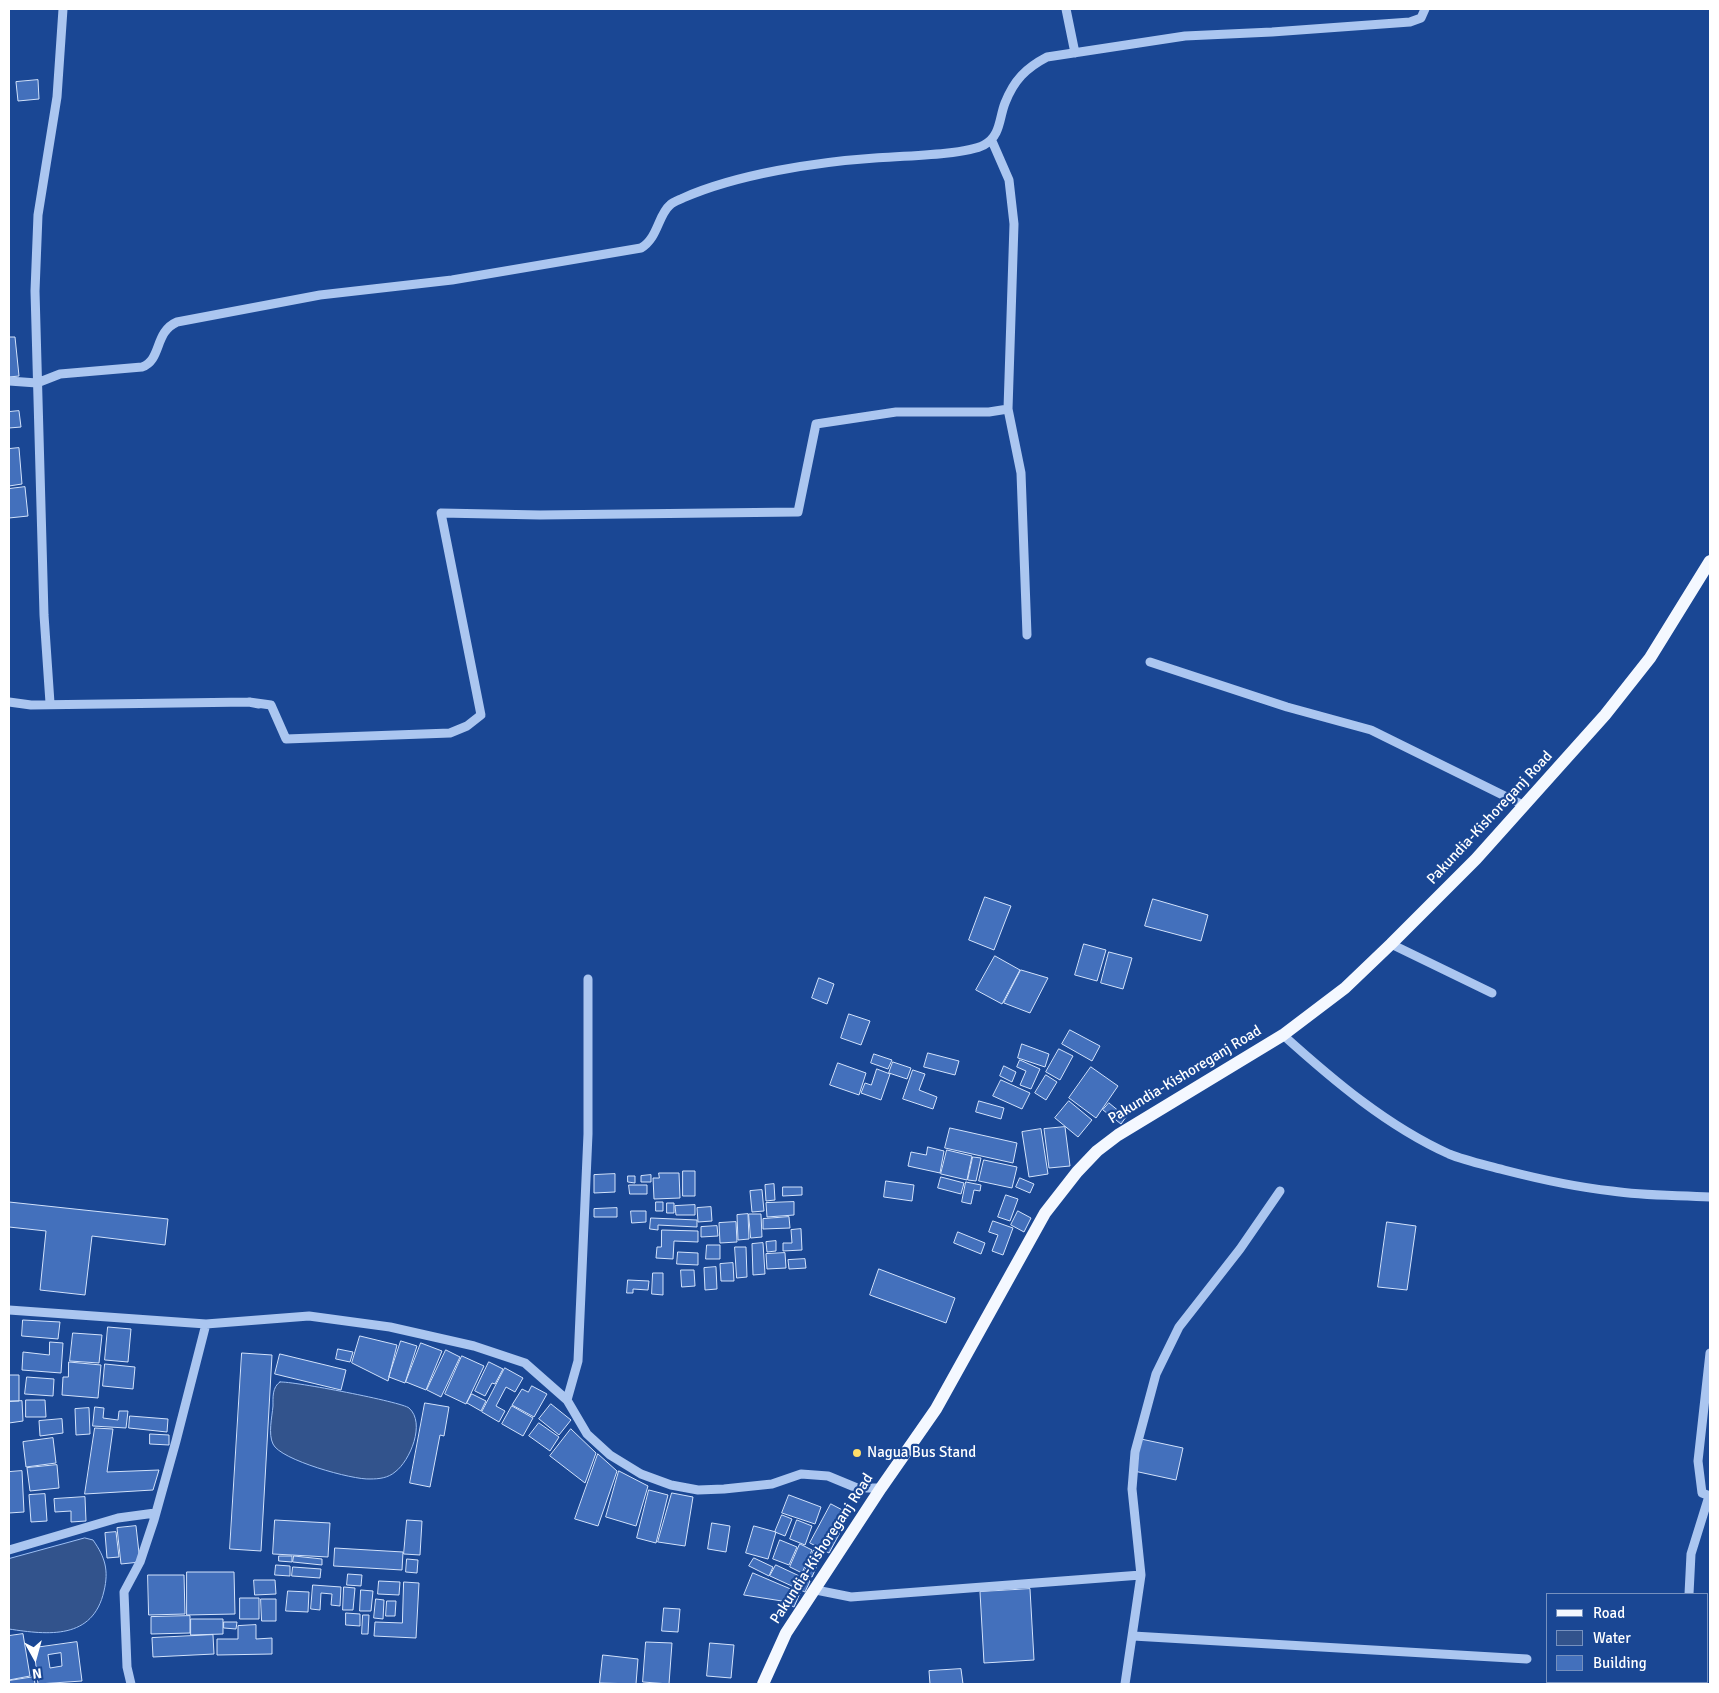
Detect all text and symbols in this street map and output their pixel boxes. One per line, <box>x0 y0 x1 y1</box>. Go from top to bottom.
street label: Pakundia-Kishoreganj Road <box>1423 748 1557 888</box>
street label: Pakundia-Kishoreganj Road <box>1105 1022 1265 1128</box>
place label: Nagua Bus Stand <box>867 1444 976 1462</box>
marker: Nagua Bus Stand <box>851 1447 863 1459</box>
street label: Pakundia-Kishoreganj Road <box>767 1470 877 1628</box>
legend <box>1546 1593 1709 1683</box>
text: Road <box>1593 1604 1625 1622</box>
text: Water <box>1593 1629 1631 1647</box>
north arrow <box>10 1633 60 1683</box>
text: Building <box>1593 1654 1647 1672</box>
text: N <box>31 1664 43 1682</box>

